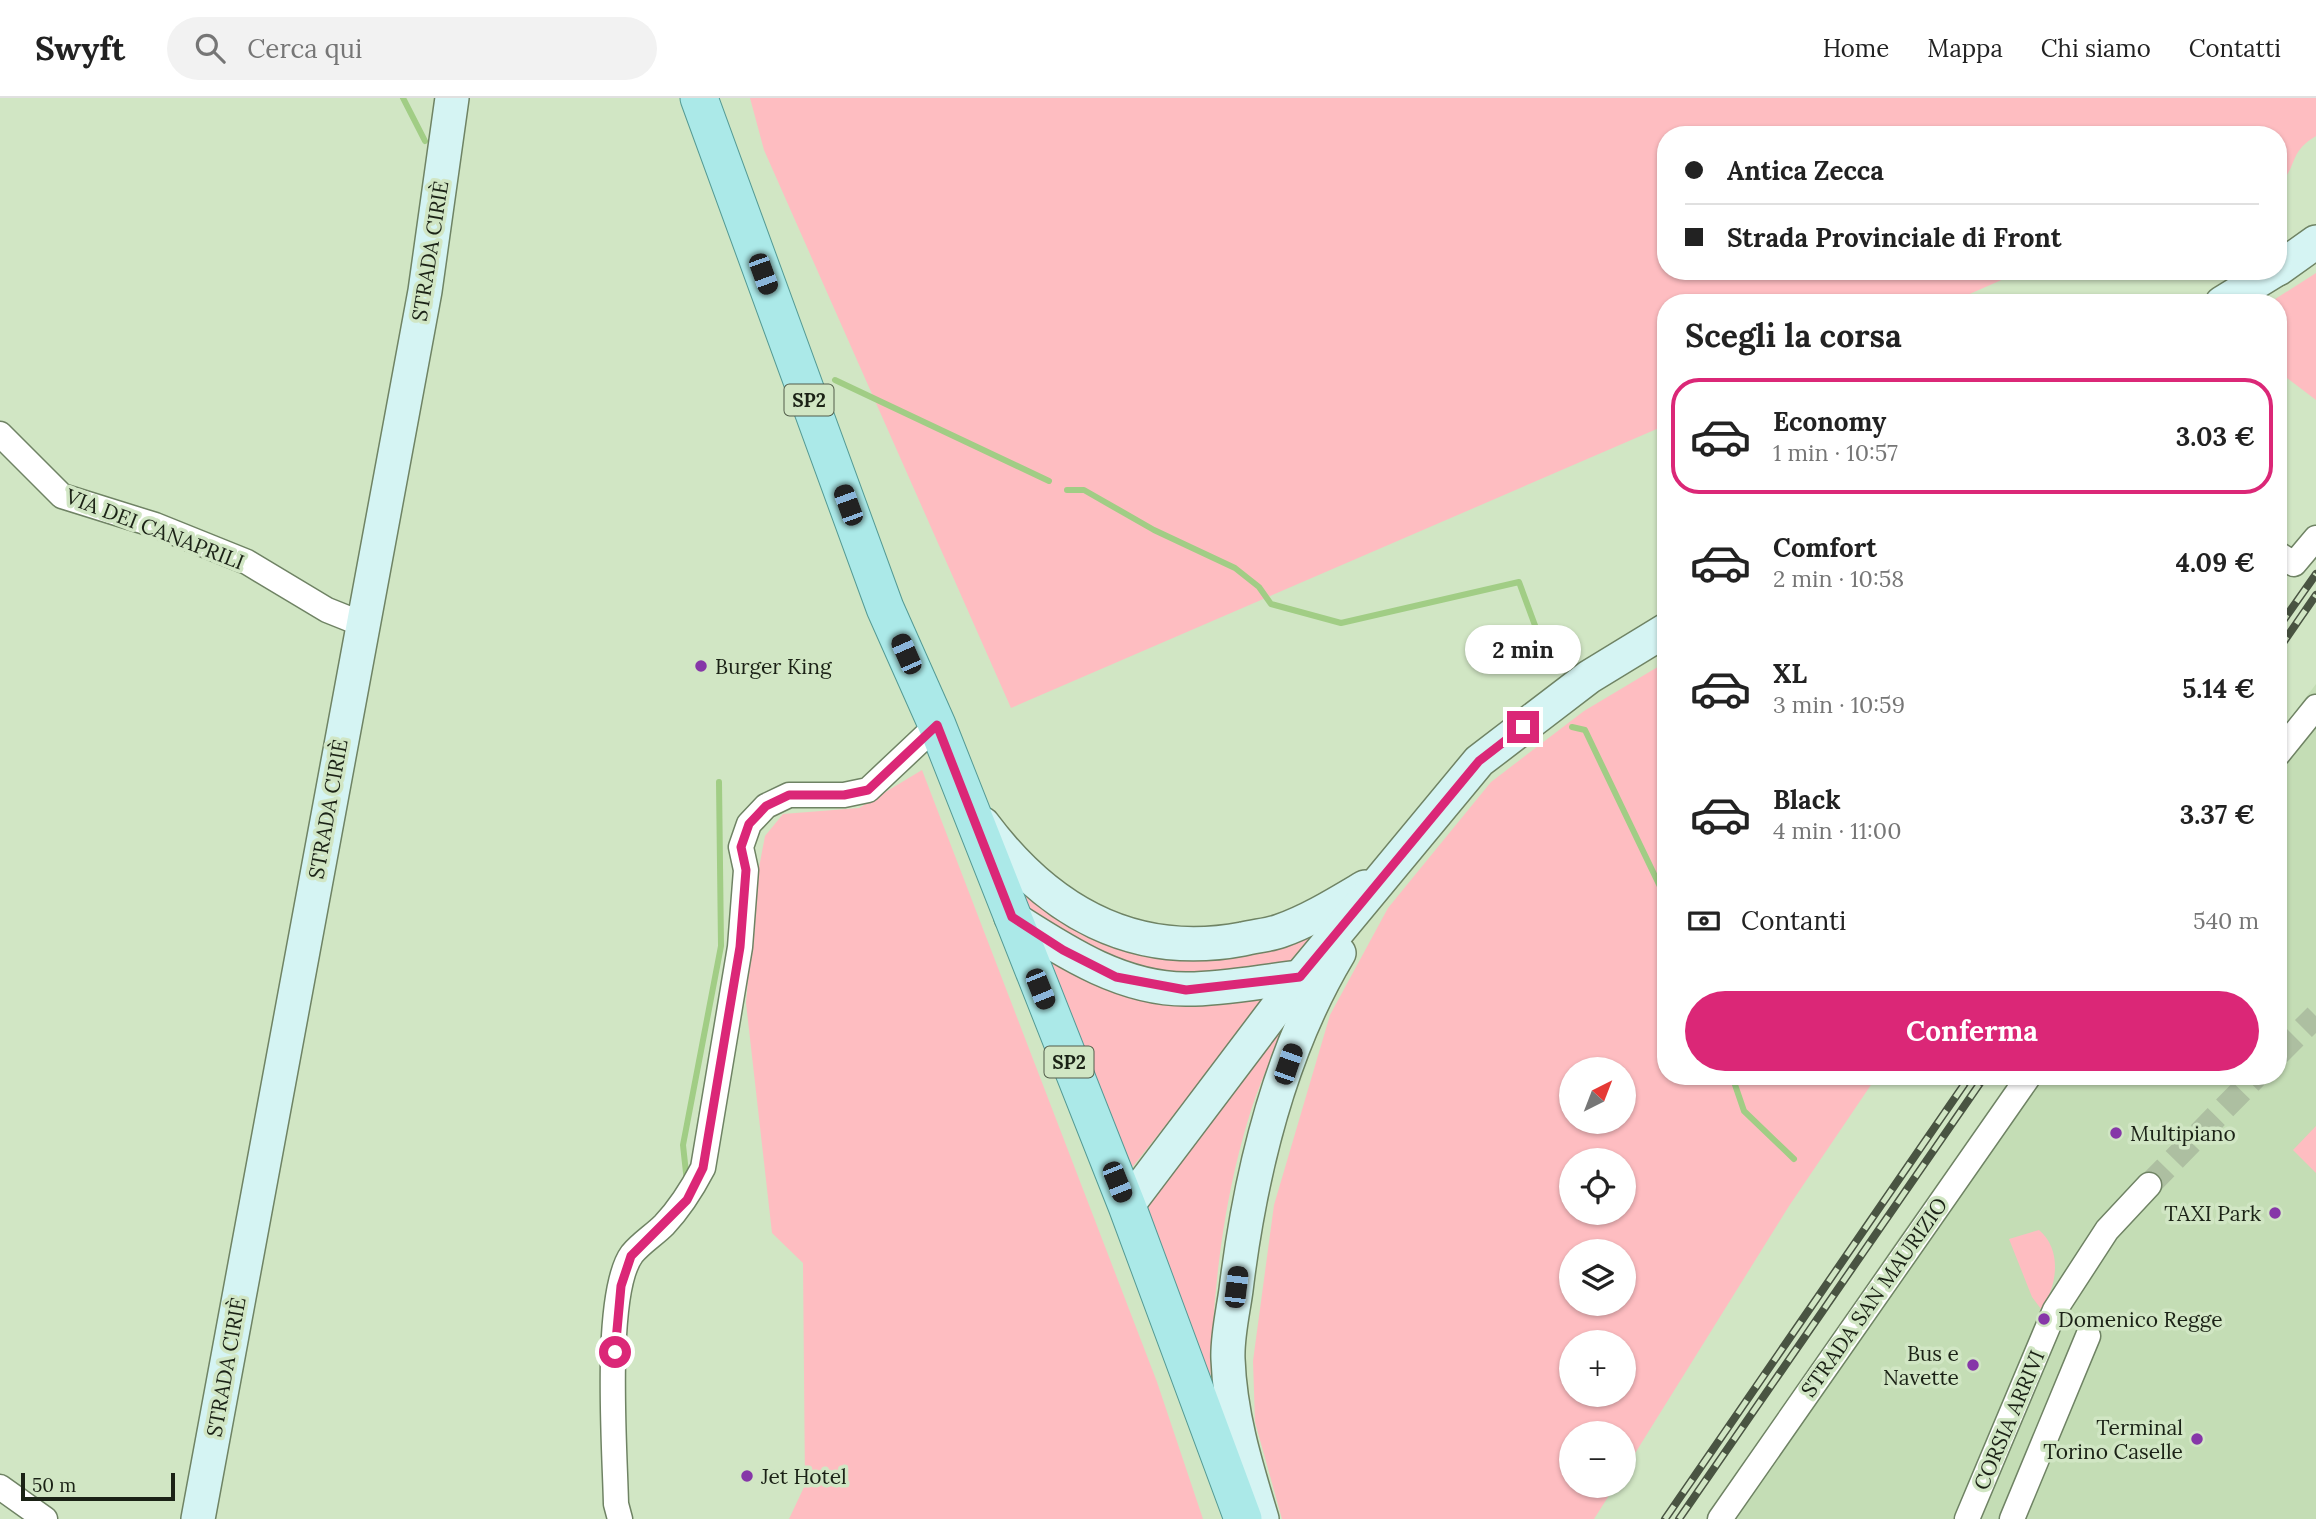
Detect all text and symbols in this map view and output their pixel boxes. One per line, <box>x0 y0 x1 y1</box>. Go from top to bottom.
search box <box>167 17 657 80</box>
text: Swyft <box>35 27 125 69</box>
icon: search <box>191 29 229 67</box>
text: Cerca qui <box>247 32 362 65</box>
text: Home <box>1823 33 1889 64</box>
text: Mappa <box>1927 33 2003 64</box>
text: Chi siamo <box>2041 33 2151 64</box>
text: Contatti <box>2189 33 2281 64</box>
text: Antica Zecca <box>1727 154 1884 187</box>
street label: STRADA CIRIÈ <box>406 179 454 323</box>
text: Strada Provinciale di Front <box>1727 221 2062 254</box>
car <box>746 251 781 297</box>
text: Scegli la corsa <box>1685 315 1902 356</box>
road number: SP2 <box>784 384 834 416</box>
icon: car <box>1689 405 1752 468</box>
text: Economy <box>1773 405 1886 438</box>
text: 3.03 € <box>2176 420 2255 453</box>
text: 1 min · 10:57 <box>1773 438 1898 467</box>
street label: VIA DEI CANAPRILI <box>61 482 248 576</box>
car <box>831 482 866 528</box>
icon: car <box>1689 531 1752 594</box>
text: Comfort <box>1773 531 1877 564</box>
text: 4.09 € <box>2176 546 2255 579</box>
text: 2 min · 10:58 <box>1773 564 1904 593</box>
callout: 2 min <box>1465 626 1581 674</box>
car <box>888 631 925 677</box>
text: 2 min <box>1492 635 1554 664</box>
place label: Burger King <box>715 653 832 680</box>
icon: car <box>1689 657 1752 720</box>
text: XL <box>1773 657 1807 690</box>
marker: Burger King <box>693 658 709 674</box>
text: 5.14 € <box>2182 672 2255 705</box>
text: 3 min · 10:59 <box>1773 690 1905 719</box>
route end <box>1507 711 1539 743</box>
street label: STRADA CIRIÈ <box>302 737 354 881</box>
icon: car <box>1689 783 1752 846</box>
text: Black <box>1773 783 1841 816</box>
text: 3.37 € <box>2180 798 2255 831</box>
text: 4 min · 11:00 <box>1773 816 1901 845</box>
icon: cash <box>1685 902 1723 940</box>
text: Contanti <box>1741 904 1846 937</box>
text: 540 m <box>2193 906 2259 935</box>
car <box>1023 966 1058 1012</box>
button: Conferma <box>1685 991 2259 1071</box>
car <box>1272 1041 1305 1087</box>
road number: SP2 <box>1044 1046 1094 1078</box>
north arrow <box>1559 1057 1636 1134</box>
map controls <box>1559 1057 1636 1498</box>
place label: Multipiano <box>2130 1120 2236 1147</box>
marker: Multipiano <box>2108 1125 2124 1141</box>
button: locate <box>1559 1148 1636 1225</box>
car <box>1100 1159 1135 1205</box>
street label: STRADA SAN MAURIZIO <box>1795 1192 1953 1402</box>
place label: TAXI Park <box>2164 1200 2262 1227</box>
marker: TAXI Park <box>2267 1205 2283 1221</box>
button: layers <box>1559 1239 1636 1316</box>
car <box>1224 1265 1249 1309</box>
street label: STRADA CIRIÈ <box>200 1295 252 1439</box>
place label: Domenico Regge <box>2058 1306 2223 1333</box>
marker: Domenico Regge <box>2036 1311 2052 1327</box>
button: + <box>1559 1330 1636 1407</box>
route start <box>599 1336 631 1368</box>
place label: Bus e Navette <box>1883 1340 1959 1391</box>
street label: CORSIA ARRIVI <box>1967 1346 2051 1494</box>
marker: Bus e Navette <box>1965 1357 1981 1373</box>
place label: Terminal Torino Caselle <box>2043 1414 2183 1465</box>
button: − <box>1559 1421 1636 1498</box>
marker: Terminal Torino Caselle <box>2189 1431 2205 1447</box>
place label: Jet Hotel <box>760 1463 847 1490</box>
marker: Jet Hotel <box>739 1468 755 1484</box>
scale bar <box>21 1470 175 1502</box>
text: 50 m <box>32 1473 76 1497</box>

